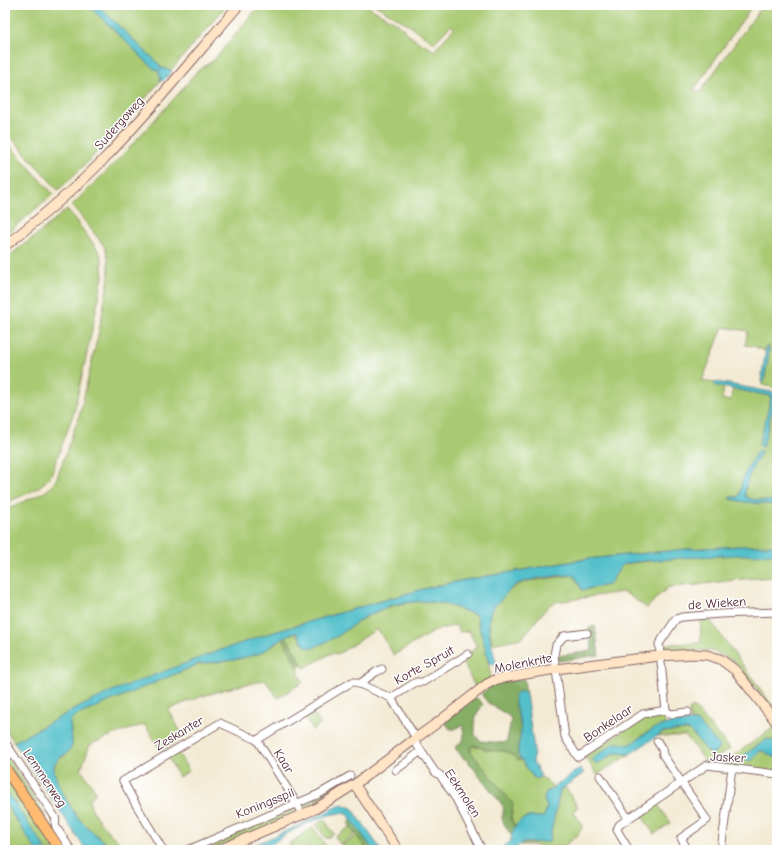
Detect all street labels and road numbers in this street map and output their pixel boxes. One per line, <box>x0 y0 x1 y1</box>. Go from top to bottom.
street label: Sudergoweg <box>91 93 147 153</box>
street label: de Wieken <box>687 593 747 613</box>
street label: Korte Spruit <box>391 642 458 688</box>
street label: Molenkrite <box>493 650 554 676</box>
street label: Bonkelaar <box>581 701 636 745</box>
street label: Zeskanter <box>152 712 207 753</box>
street label: Lemmerweg <box>20 746 70 810</box>
street label: Kaar <box>271 746 298 777</box>
street label: Jasker <box>710 749 747 765</box>
street label: Eekmolen <box>442 766 484 820</box>
street label: Koningsspil <box>233 784 297 822</box>

